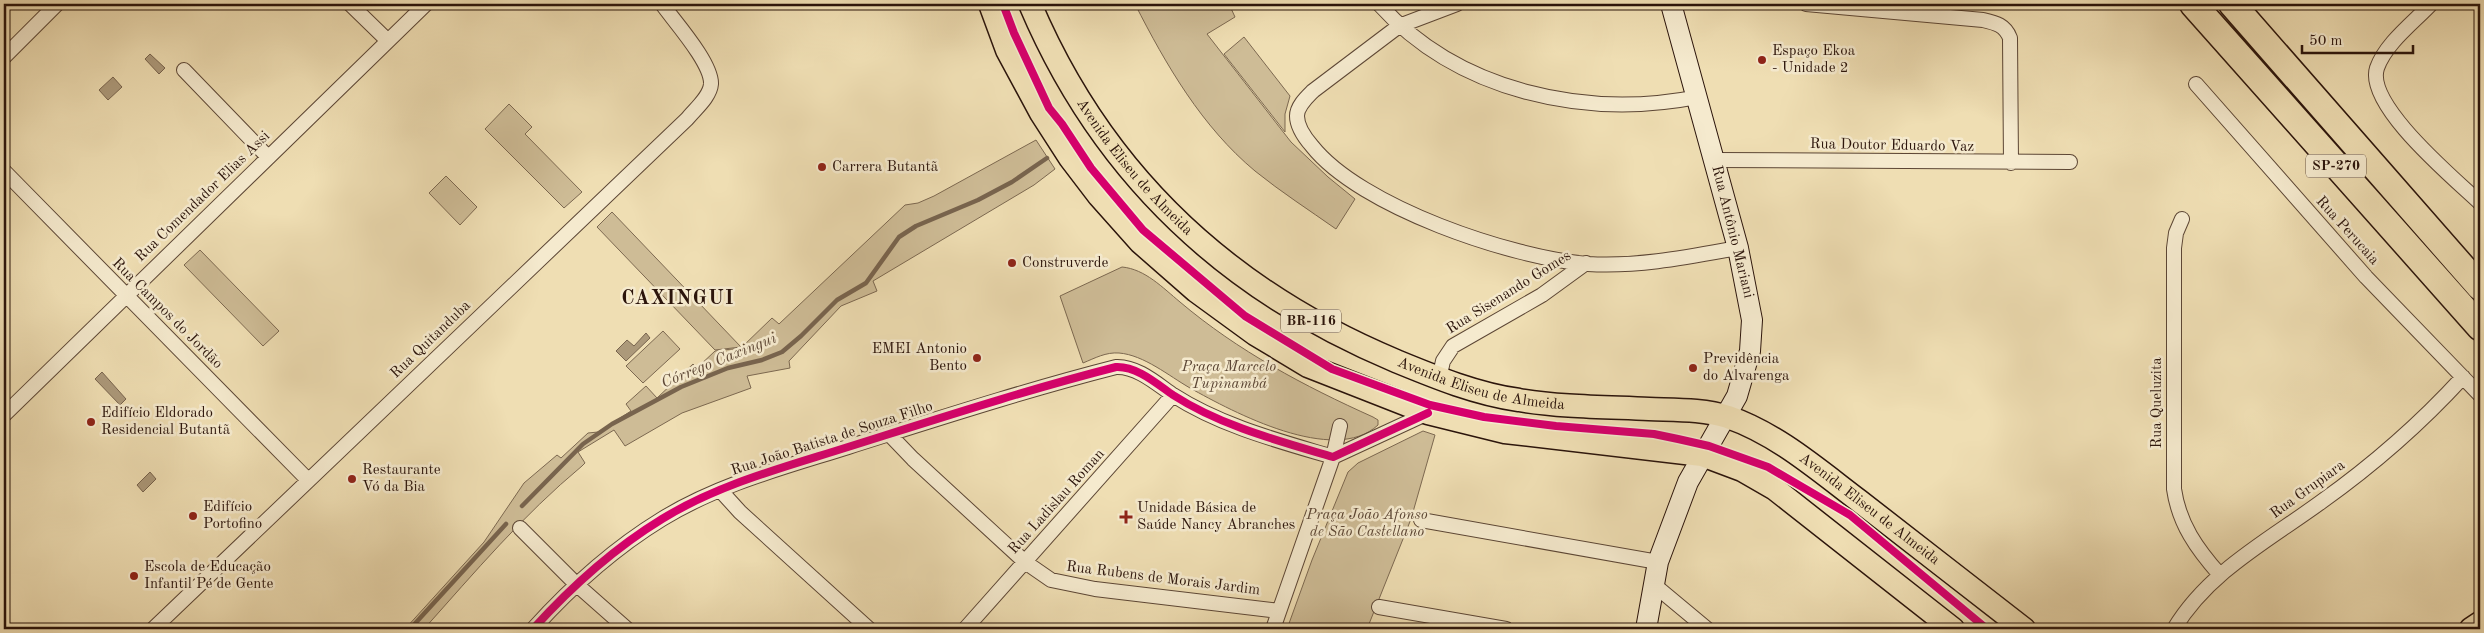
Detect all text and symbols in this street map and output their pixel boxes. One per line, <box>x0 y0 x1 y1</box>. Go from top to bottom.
scale bar <box>2302 22 2413 54</box>
text: 50 m <box>2309 34 2343 49</box>
place label: Espaço Ekoa - Unidade 2 <box>1772 44 1856 76</box>
marker: Espaço Ekoa - Unidade 2 <box>1756 54 1768 66</box>
street label: Avenida Eliseu de Almeida <box>1073 96 1196 239</box>
street label: Rua Comendador Elias Assi <box>133 129 273 265</box>
street label: Rua Doutor Eduardo Vaz <box>1810 137 1974 155</box>
road number: SP-270 <box>2306 154 2366 178</box>
place label: Carrera Butantã <box>832 160 939 175</box>
marker: Carrera Butantã <box>816 161 828 173</box>
street label: Rua Antônio Mariani <box>1708 164 1756 300</box>
street label: Rua Perucaia <box>2313 194 2382 268</box>
street label: Rua Sisenando Gomes <box>1444 249 1574 337</box>
street label: Rua Campos do Jordão <box>109 256 225 372</box>
place label: Construverde <box>1022 256 1109 271</box>
marker: Construverde <box>1006 257 1018 269</box>
district label: CAXINGUI <box>621 289 735 309</box>
street label: Rua Quitanduba <box>388 298 474 382</box>
road number: BR-116 <box>1281 310 1341 332</box>
water label: Córrego Caxingui <box>659 330 780 391</box>
place label: EMEI Antonio Bento <box>872 342 967 374</box>
marker: EMEI Antonio Bento <box>971 352 983 364</box>
place label: Previdência do Alvarenga <box>1703 352 1790 384</box>
street label: Avenida Eliseu de Almeida <box>1395 355 1566 413</box>
street label: Rua Queluzita <box>2150 357 2165 449</box>
park label: Praça Marcelo Tupinambá <box>1181 360 1276 392</box>
marker: Previdência do Alvarenga <box>1687 362 1699 374</box>
street label: Rua João Batista de Souza Filho <box>729 399 935 479</box>
place label: Edifício Eldorado Residencial Butantã <box>101 406 231 438</box>
marker: Edifício Eldorado Residencial Butantã <box>85 416 97 428</box>
street label: Rua Ladislau Roman <box>1006 447 1108 557</box>
street label: Avenida Eliseu de Almeida <box>1796 450 1943 568</box>
street label: Rua Grupiara <box>2268 458 2349 522</box>
place label: Restaurante Vó da Bia <box>362 463 441 495</box>
marker: Restaurante Vó da Bia <box>346 473 358 485</box>
place label: Edifício Portofino <box>203 500 262 532</box>
place label: Unidade Básica de Saúde Nancy Abranches <box>1137 501 1295 533</box>
park label: Praça João Afonso de São Castellano <box>1305 508 1428 540</box>
marker: Edifício Portofino <box>187 510 199 522</box>
marker: Unidade Básica de Saúde Nancy Abranches <box>1119 510 1133 524</box>
place label: Escola de Educação Infantil Pé de Gente <box>144 560 274 592</box>
street label: Rua Rubens de Morais Jardim <box>1065 560 1261 598</box>
marker: Escola de Educação Infantil Pé de Gente <box>128 570 140 582</box>

